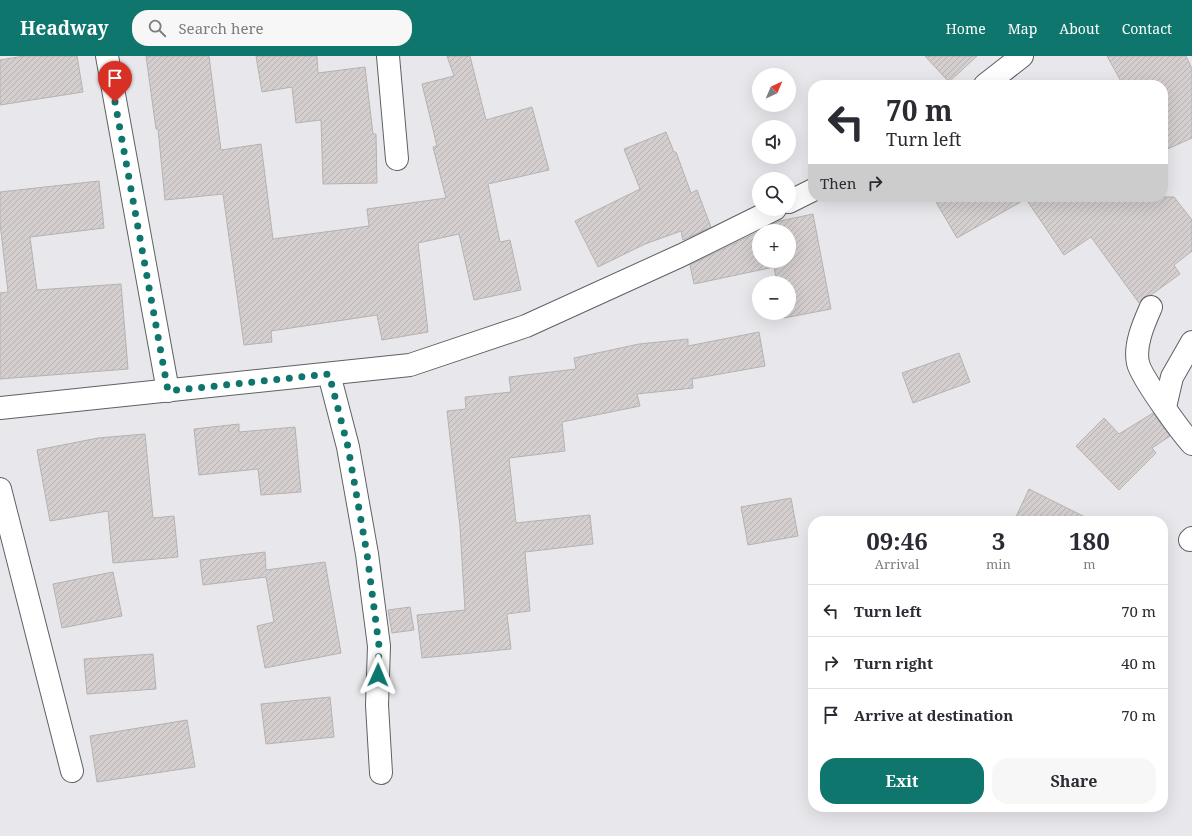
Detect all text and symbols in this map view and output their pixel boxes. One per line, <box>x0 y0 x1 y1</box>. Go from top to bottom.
search box <box>132 10 412 46</box>
text: Headway <box>20 15 108 41</box>
icon: search <box>146 17 168 39</box>
text: Search here <box>178 18 264 38</box>
text: Home <box>946 19 986 38</box>
text: Map <box>1008 19 1037 38</box>
text: About <box>1059 19 1100 38</box>
text: Contact <box>1122 19 1172 38</box>
pin <box>98 61 132 102</box>
icon: arrive <box>104 67 126 89</box>
north arrow <box>752 68 796 112</box>
map controls <box>752 68 796 320</box>
text: 70 m <box>886 91 953 129</box>
icon: left <box>820 96 872 148</box>
button: sound <box>752 120 796 164</box>
text: Turn left <box>886 127 961 151</box>
button: search <box>752 172 796 216</box>
icon: right <box>864 172 886 194</box>
text: Then <box>820 173 856 193</box>
button: + <box>752 224 796 268</box>
button: − <box>752 276 796 320</box>
text: 09:46 <box>866 524 928 557</box>
text: 3 <box>992 524 1005 557</box>
text: 180 <box>1069 524 1110 557</box>
text: Arrival <box>875 555 919 573</box>
text: min <box>986 555 1011 573</box>
text: m <box>1083 555 1096 573</box>
icon: left <box>820 600 842 622</box>
text: Turn left <box>854 601 922 621</box>
text: 70 m <box>1121 601 1156 621</box>
icon: right <box>820 652 842 674</box>
text: Turn right <box>854 653 933 673</box>
text: 40 m <box>1121 653 1156 673</box>
position arrow <box>357 654 399 696</box>
icon: arrive <box>820 704 842 726</box>
text: Arrive at destination <box>854 705 1013 725</box>
text: 70 m <box>1121 705 1156 725</box>
button: Exit <box>820 758 984 804</box>
button: Share <box>992 758 1156 804</box>

